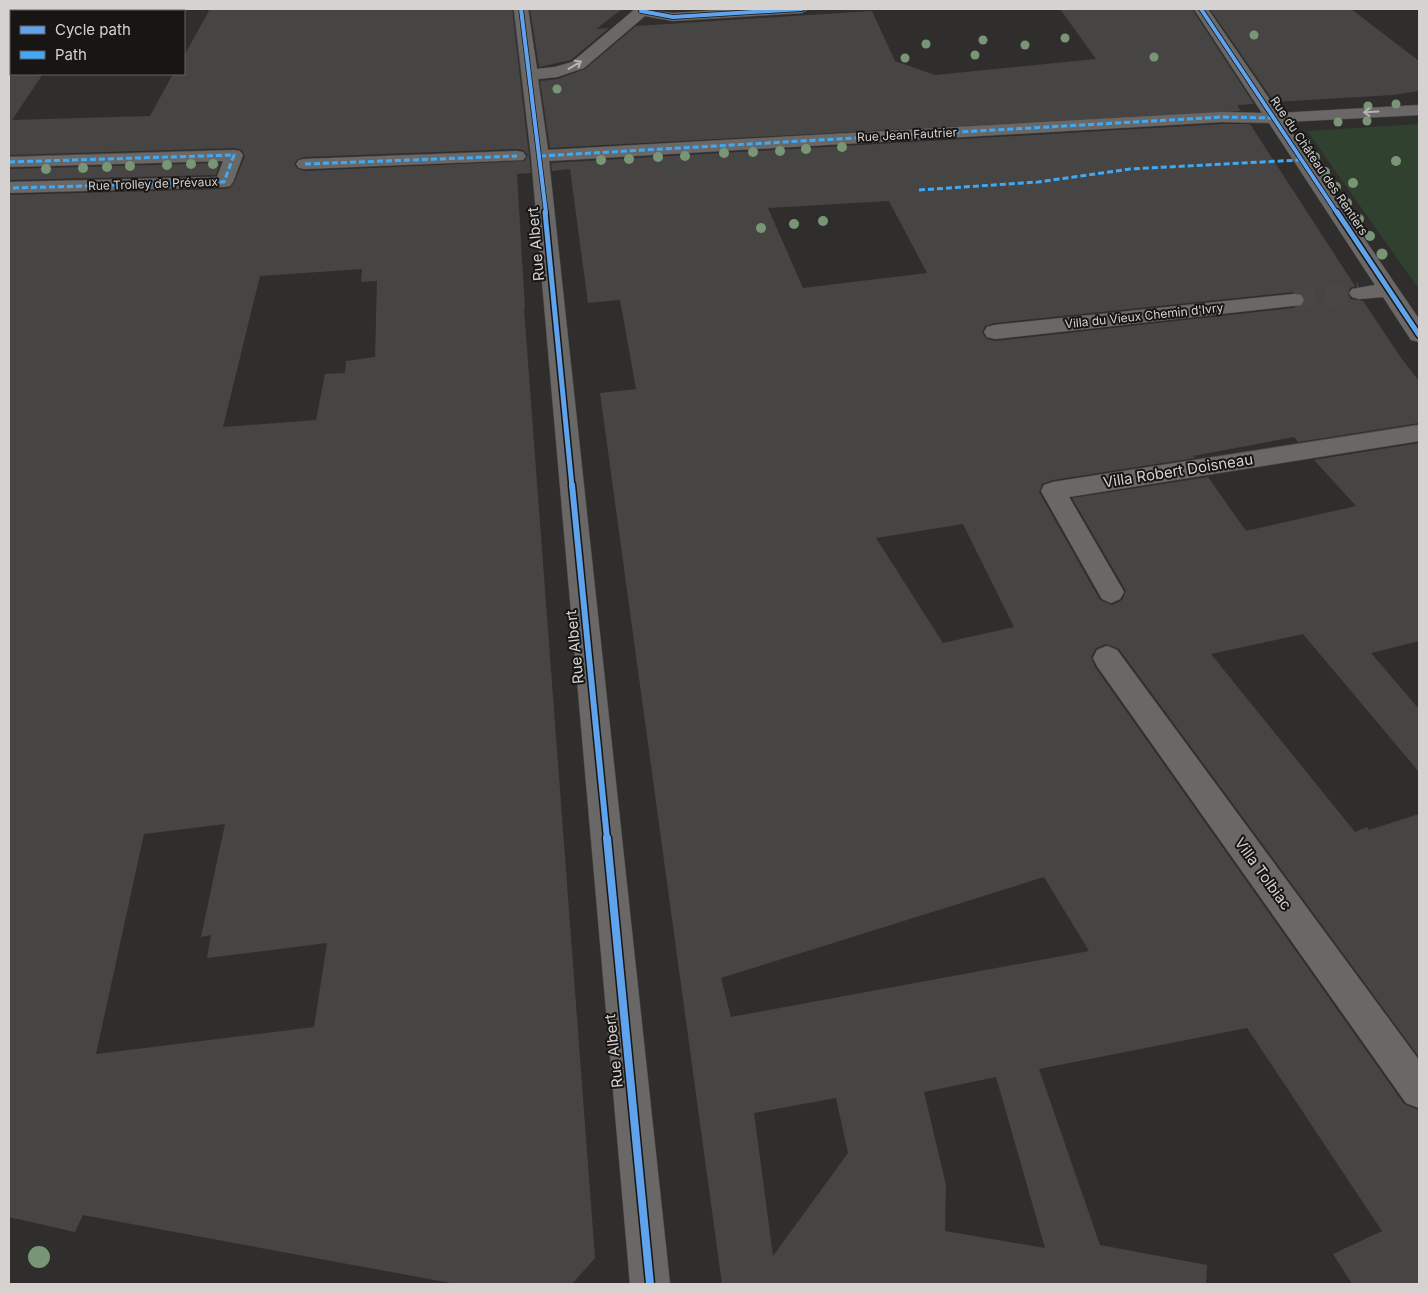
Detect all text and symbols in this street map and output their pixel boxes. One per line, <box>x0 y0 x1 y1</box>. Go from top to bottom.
legend <box>10 10 185 75</box>
text: Cycle path <box>55 20 131 39</box>
text: Path <box>55 45 87 64</box>
one-way arrow <box>568 60 582 70</box>
street label: Rue du Château des Rentiers <box>1267 94 1372 238</box>
one-way arrow <box>1363 108 1379 117</box>
street label: Rue Jean Fautrier <box>857 124 958 145</box>
street label: Rue Trolley de Prévaux <box>88 174 219 193</box>
street label: Rue Albert <box>523 206 548 282</box>
street label: Villa du Vieux Chemin d'Ivry <box>1064 300 1224 331</box>
street label: Villa Robert Doisneau <box>1102 449 1254 492</box>
street label: Rue Albert <box>561 609 588 685</box>
street label: Villa Tolbiac <box>1231 834 1296 914</box>
street label: Rue Albert <box>600 1013 627 1089</box>

